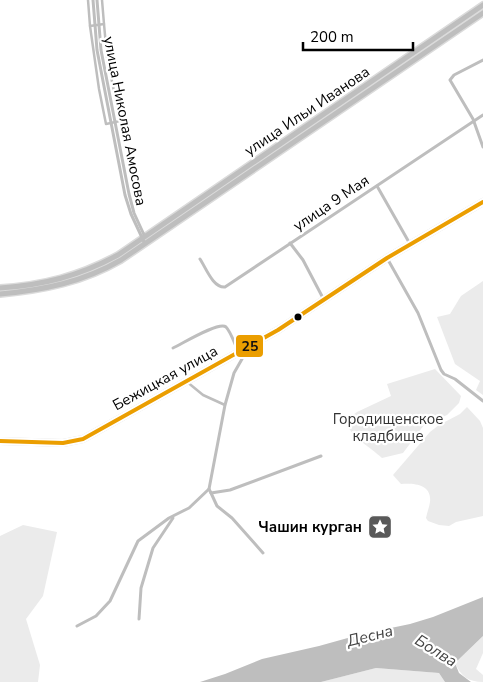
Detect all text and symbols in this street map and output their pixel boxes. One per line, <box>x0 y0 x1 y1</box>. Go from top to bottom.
scale bar <box>303 20 413 52</box>
text: 200 m <box>310 27 354 47</box>
street label: улица Николая Амосова <box>99 35 151 207</box>
street label: улица Ильи Иванова <box>240 62 374 160</box>
street label: улица 9 Мая <box>289 170 373 236</box>
unlabelled marker <box>293 312 303 322</box>
line badge: 25 <box>235 334 264 358</box>
text: 25 <box>242 337 258 356</box>
street label: Бежицкая улица <box>109 341 221 415</box>
park label: Городищенское кладбище <box>333 409 443 446</box>
place icon: Чашин курган <box>367 514 393 540</box>
place label: Чашин курган <box>258 517 362 537</box>
water label: Десна <box>344 620 395 653</box>
water label: Болва <box>411 629 461 673</box>

